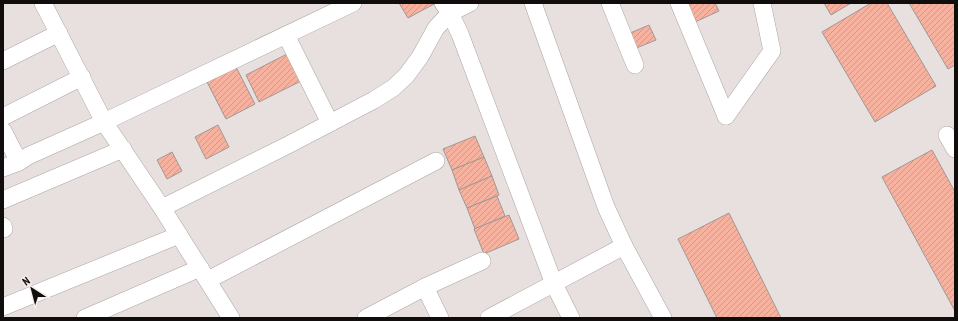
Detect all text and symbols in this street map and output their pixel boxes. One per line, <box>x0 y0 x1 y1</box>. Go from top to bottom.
north arrow <box>12 269 52 309</box>
text: N <box>20 273 33 288</box>

